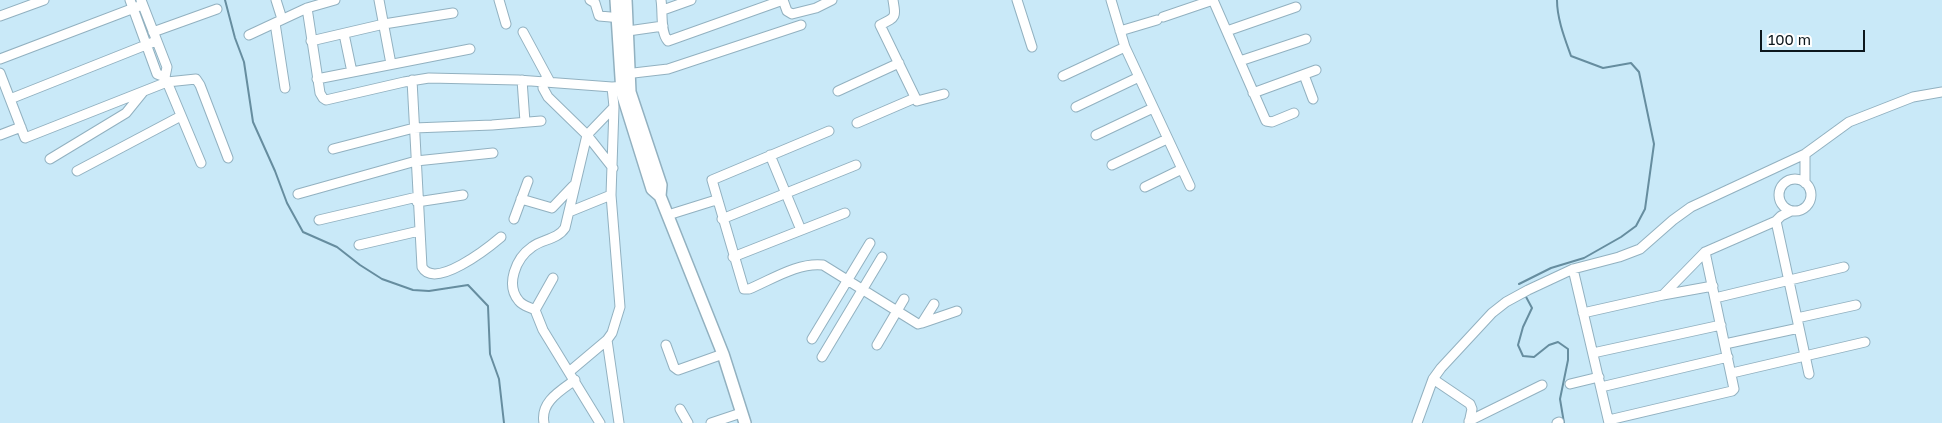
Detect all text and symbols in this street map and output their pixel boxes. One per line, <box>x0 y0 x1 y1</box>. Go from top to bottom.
scale bar <box>1762 20 1867 52</box>
text: 100 m <box>1768 30 1811 48</box>

